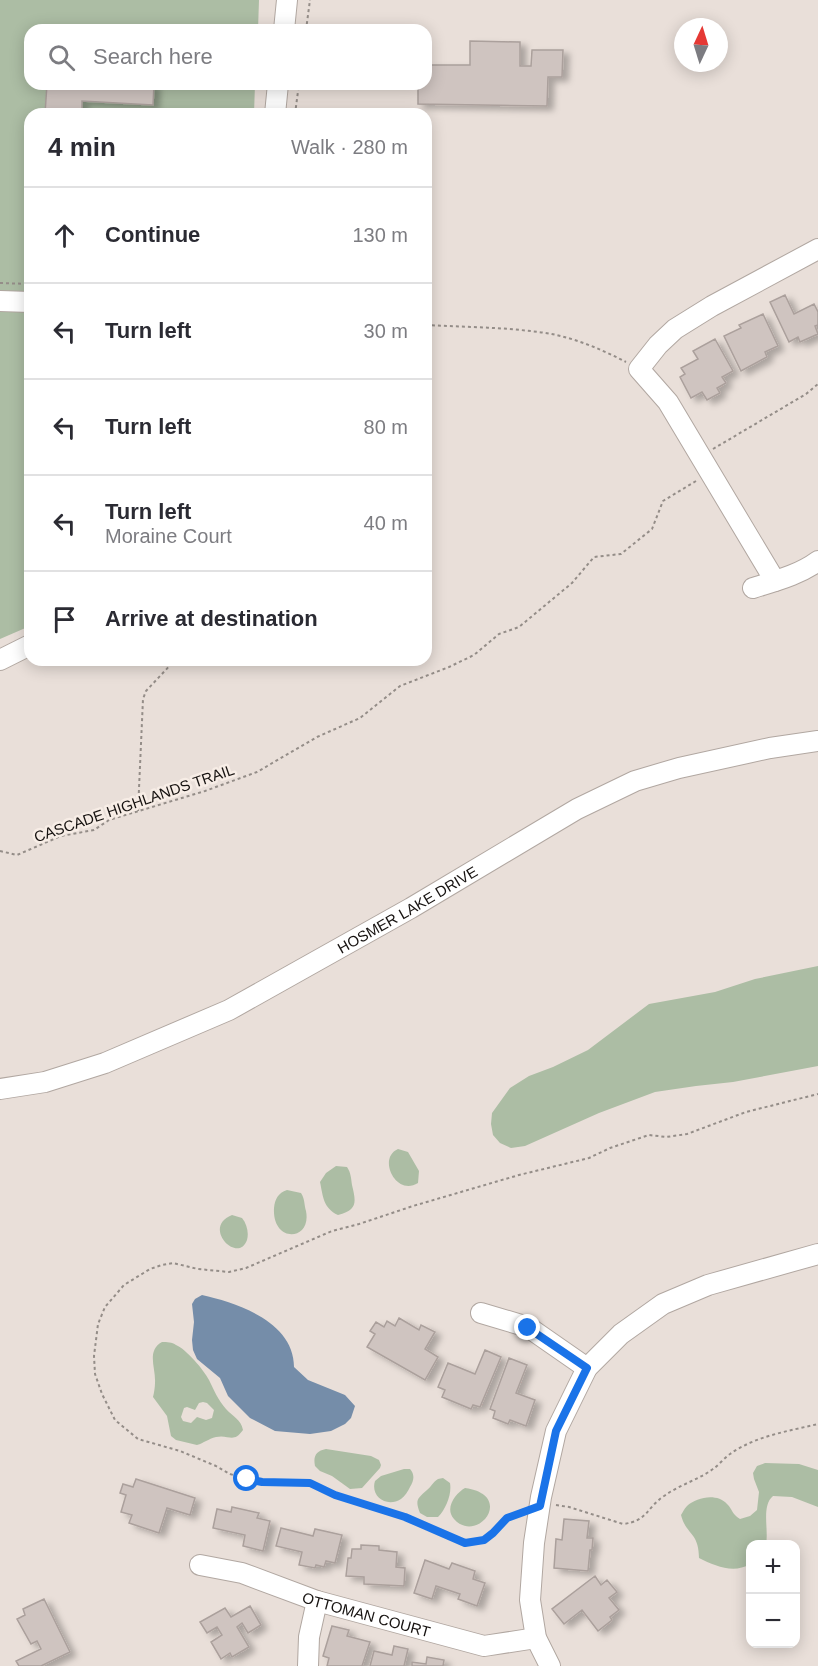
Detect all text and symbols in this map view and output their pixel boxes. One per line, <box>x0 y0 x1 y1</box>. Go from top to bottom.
north arrow <box>674 18 728 72</box>
search box <box>24 24 432 90</box>
icon: search <box>45 41 78 74</box>
text: Search here <box>93 44 213 69</box>
text: 4 min <box>48 132 116 162</box>
text: Walk · 280 m <box>291 136 408 158</box>
icon: ahead <box>48 219 81 252</box>
text: Continue <box>105 222 200 247</box>
text: 130 m <box>352 224 408 246</box>
icon: left <box>48 315 81 348</box>
text: Turn left <box>105 318 191 343</box>
text: 30 m <box>364 320 408 342</box>
icon: left <box>48 411 81 444</box>
text: Turn left <box>105 414 191 439</box>
text: 80 m <box>364 416 408 438</box>
text: Turn left <box>105 499 191 524</box>
icon: left <box>48 507 81 540</box>
text: 40 m <box>364 512 408 534</box>
text: Moraine Court <box>105 525 232 547</box>
icon: arrive <box>48 603 81 636</box>
text: Arrive at destination <box>105 606 318 631</box>
street label: CASCADE HIGHLANDS TRAIL <box>32 761 236 845</box>
street label: HOSMER LAKE DRIVE <box>334 862 480 956</box>
route end <box>514 1314 540 1340</box>
route start <box>233 1465 259 1491</box>
map controls <box>746 1540 800 1648</box>
button: + <box>746 1540 800 1594</box>
street label: OTTOMAN COURT <box>300 1588 432 1640</box>
button: − <box>746 1594 800 1648</box>

